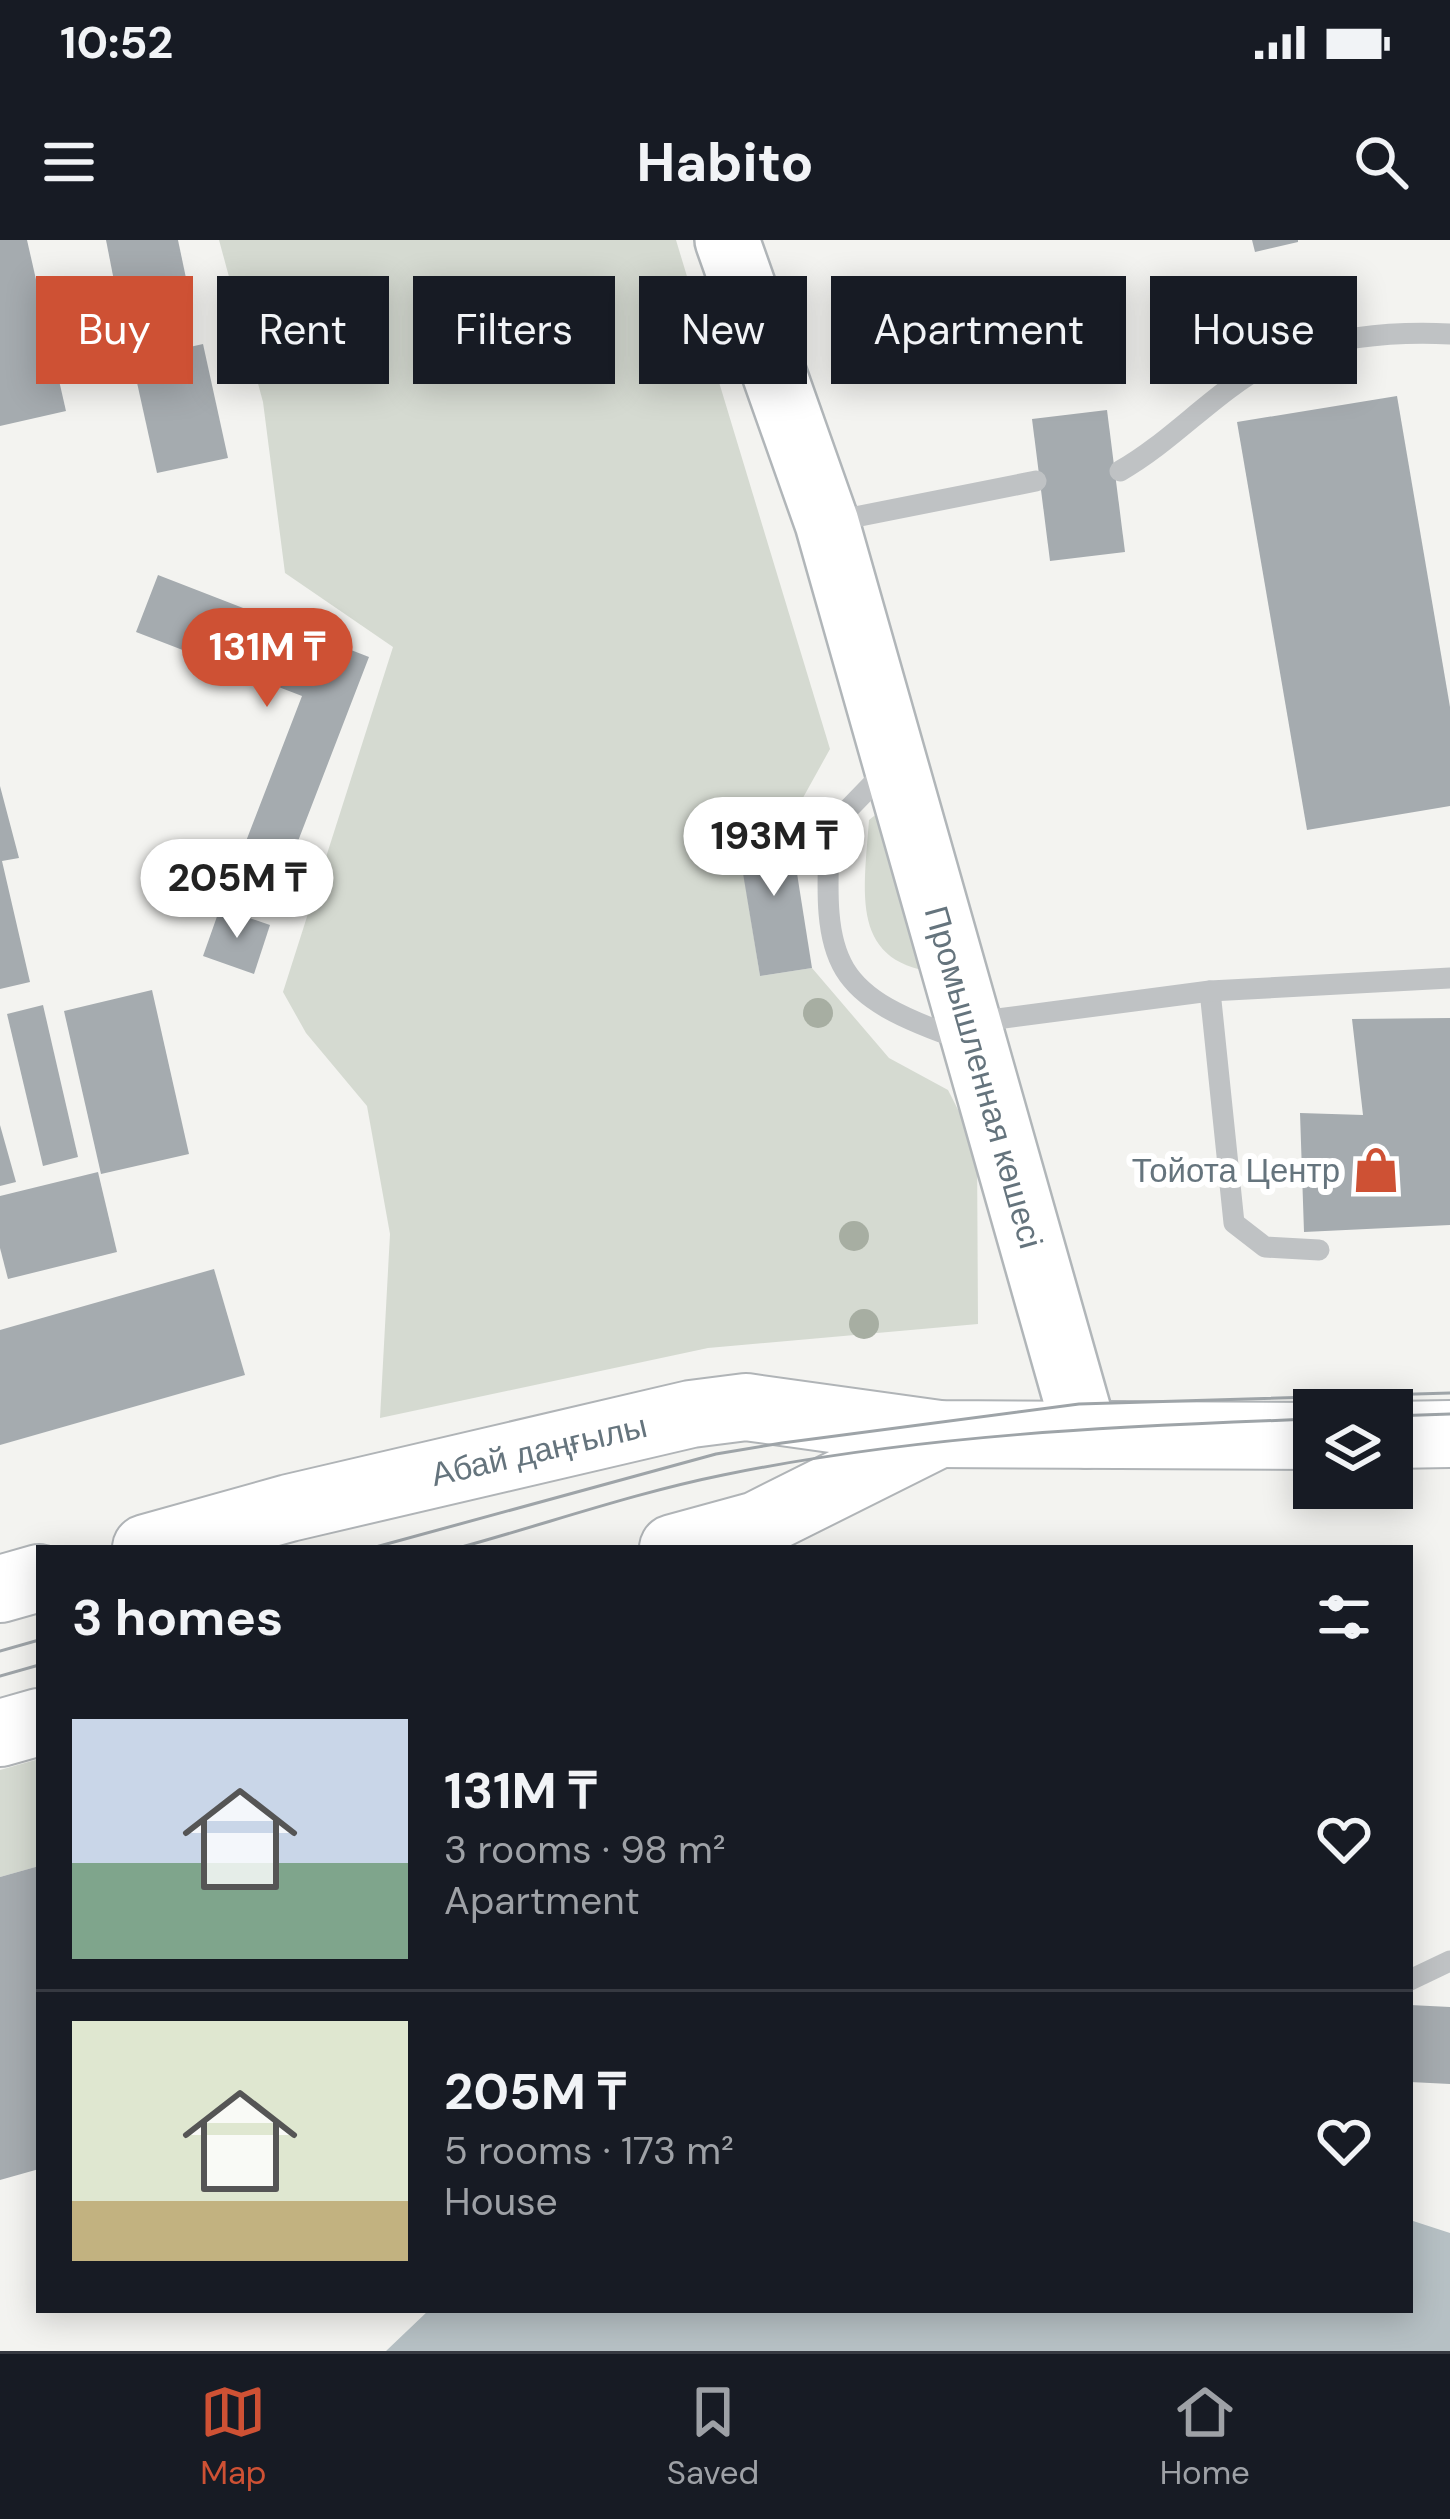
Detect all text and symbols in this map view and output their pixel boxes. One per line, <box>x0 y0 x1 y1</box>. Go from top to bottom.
text: 10:52 <box>60 13 173 72</box>
text: Habito <box>636 127 814 198</box>
icon: menu <box>36 129 102 195</box>
icon: search <box>1348 129 1414 195</box>
chip: Buy <box>36 276 193 384</box>
chip: Rent <box>217 276 389 384</box>
chip: Filters <box>413 276 615 384</box>
chip: New <box>639 276 807 384</box>
chip: Apartment <box>831 276 1126 384</box>
chip: House <box>1150 276 1357 384</box>
pin: 131M ₸ <box>169 608 365 710</box>
text: 131M ₸ <box>209 621 325 672</box>
pin: 193M ₸ <box>676 797 872 899</box>
text: 193M ₸ <box>710 810 838 861</box>
pin: 205M ₸ <box>139 839 335 941</box>
text: 205M ₸ <box>167 852 307 903</box>
street label: Промышленная көшесі <box>915 901 1053 1253</box>
shop icon: Тойота Центр <box>1351 1145 1401 1195</box>
place label: Тойота Центр <box>1132 1149 1340 1192</box>
map controls <box>1293 1389 1413 1509</box>
button: layers <box>1293 1389 1413 1509</box>
street label: Абай даңғылы <box>427 1404 651 1496</box>
text: 3 homes <box>72 1584 283 1651</box>
icon: filters <box>1311 1584 1377 1650</box>
text: 131M ₸ <box>444 1757 597 1824</box>
icon: home <box>168 1767 312 1911</box>
icon: heart <box>1311 1806 1377 1872</box>
text: 3 rooms · 98 m² <box>444 1824 726 1875</box>
text: Apartment <box>444 1875 640 1926</box>
text: 205M ₸ <box>444 2058 626 2125</box>
icon: home <box>168 2069 312 2213</box>
icon: heart <box>1311 2108 1377 2174</box>
text: 5 rooms · 173 m² <box>444 2125 734 2176</box>
text: House <box>444 2176 558 2227</box>
tab: Map <box>200 2379 267 2494</box>
tab: Saved <box>667 2379 759 2494</box>
tab: Home <box>1160 2379 1250 2494</box>

